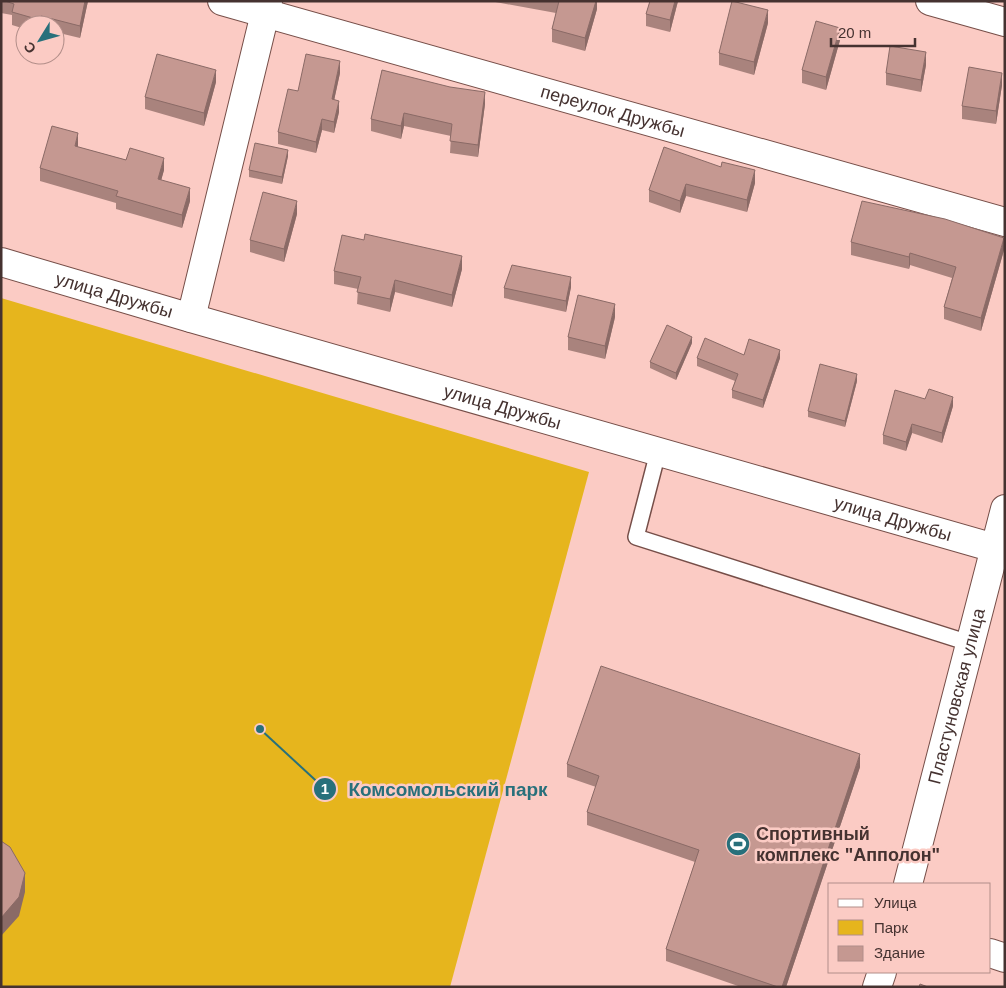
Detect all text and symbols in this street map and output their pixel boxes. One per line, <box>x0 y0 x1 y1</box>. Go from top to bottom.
north arrow <box>15 15 65 65</box>
scale bar <box>831 15 915 47</box>
text: 20 m <box>838 24 871 41</box>
text: С <box>20 39 39 57</box>
street label: переулок Дружбы <box>539 81 687 141</box>
street label: улица Дружбы <box>53 269 175 322</box>
street label: улица Дружбы <box>441 381 563 433</box>
street label: улица Дружбы <box>832 493 954 545</box>
street label: Пластуновская улица <box>924 605 989 786</box>
callout: Комсомольский парк <box>313 772 557 806</box>
text: Комсомольский парк <box>348 779 548 800</box>
text: 1 <box>321 780 329 797</box>
place label: Спортивный комплекс "Апполон" <box>756 824 940 865</box>
sports icon: Спортивный комплекс "Апполон" <box>725 831 751 857</box>
legend <box>828 883 991 973</box>
text: Улица <box>874 894 917 911</box>
text: Парк <box>874 919 908 936</box>
text: Здание <box>874 944 925 961</box>

